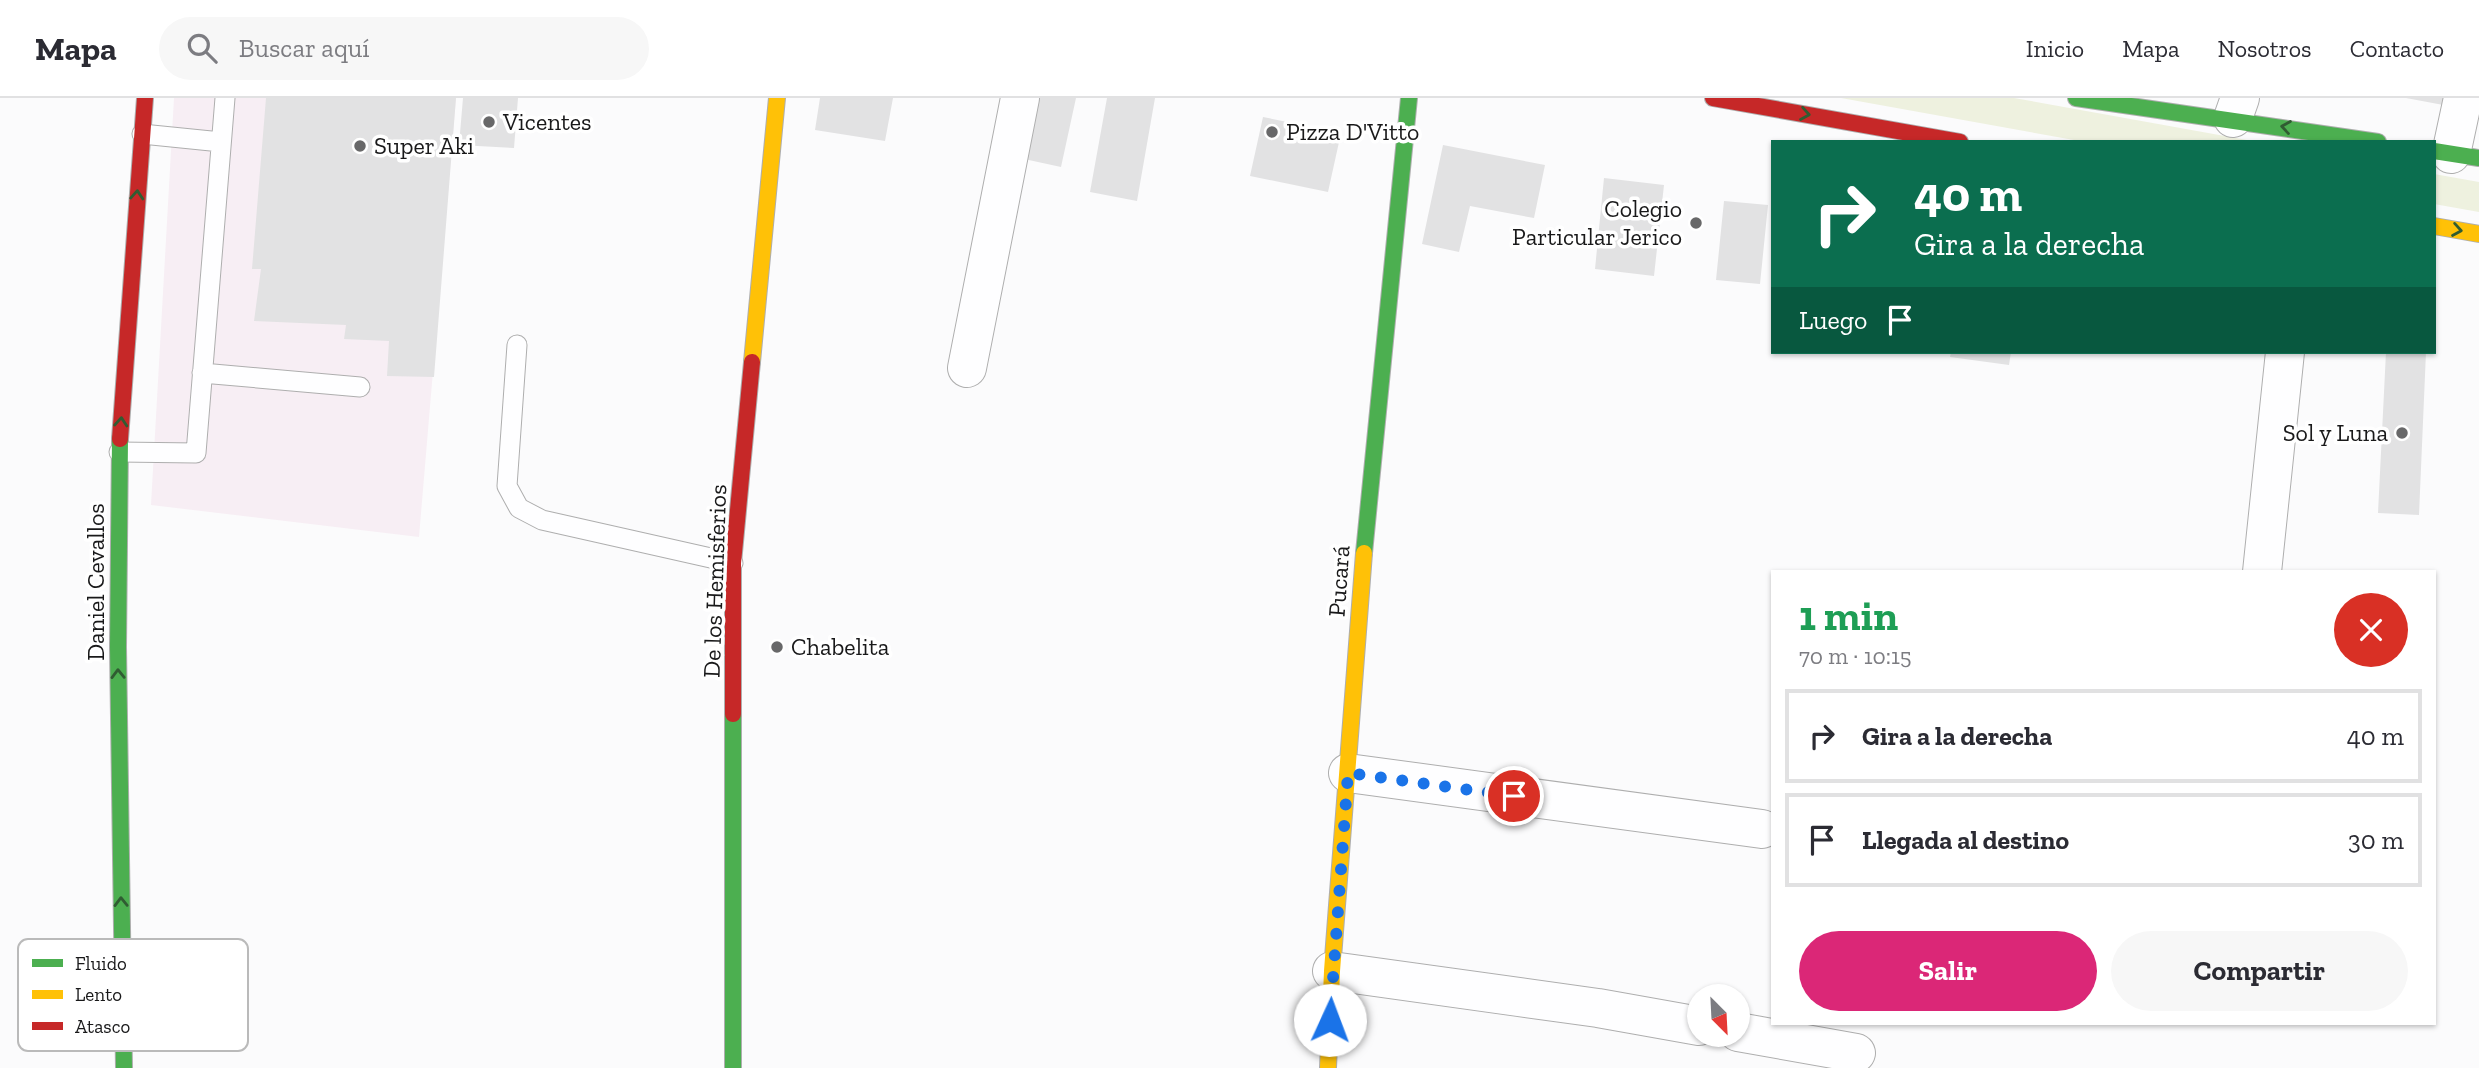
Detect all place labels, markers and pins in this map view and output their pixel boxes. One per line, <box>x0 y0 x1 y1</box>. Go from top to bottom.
place label: Vicentes <box>502 107 592 136</box>
marker: Vicentes <box>481 114 497 130</box>
place label: Pizza D'Vitto <box>1286 117 1419 146</box>
marker: Pizza D'Vitto <box>1264 124 1280 140</box>
place label: Super Aki <box>374 131 474 160</box>
marker: Super Aki <box>352 138 368 154</box>
place label: Colegio Particular Jerico <box>1512 194 1682 251</box>
marker: Colegio Particular Jerico <box>1688 215 1704 231</box>
place label: Sol y Luna <box>2283 418 2388 447</box>
marker: Sol y Luna <box>2394 425 2410 441</box>
place label: Chabelita <box>791 632 890 661</box>
marker: Chabelita <box>769 639 785 655</box>
pin <box>1484 766 1544 826</box>

